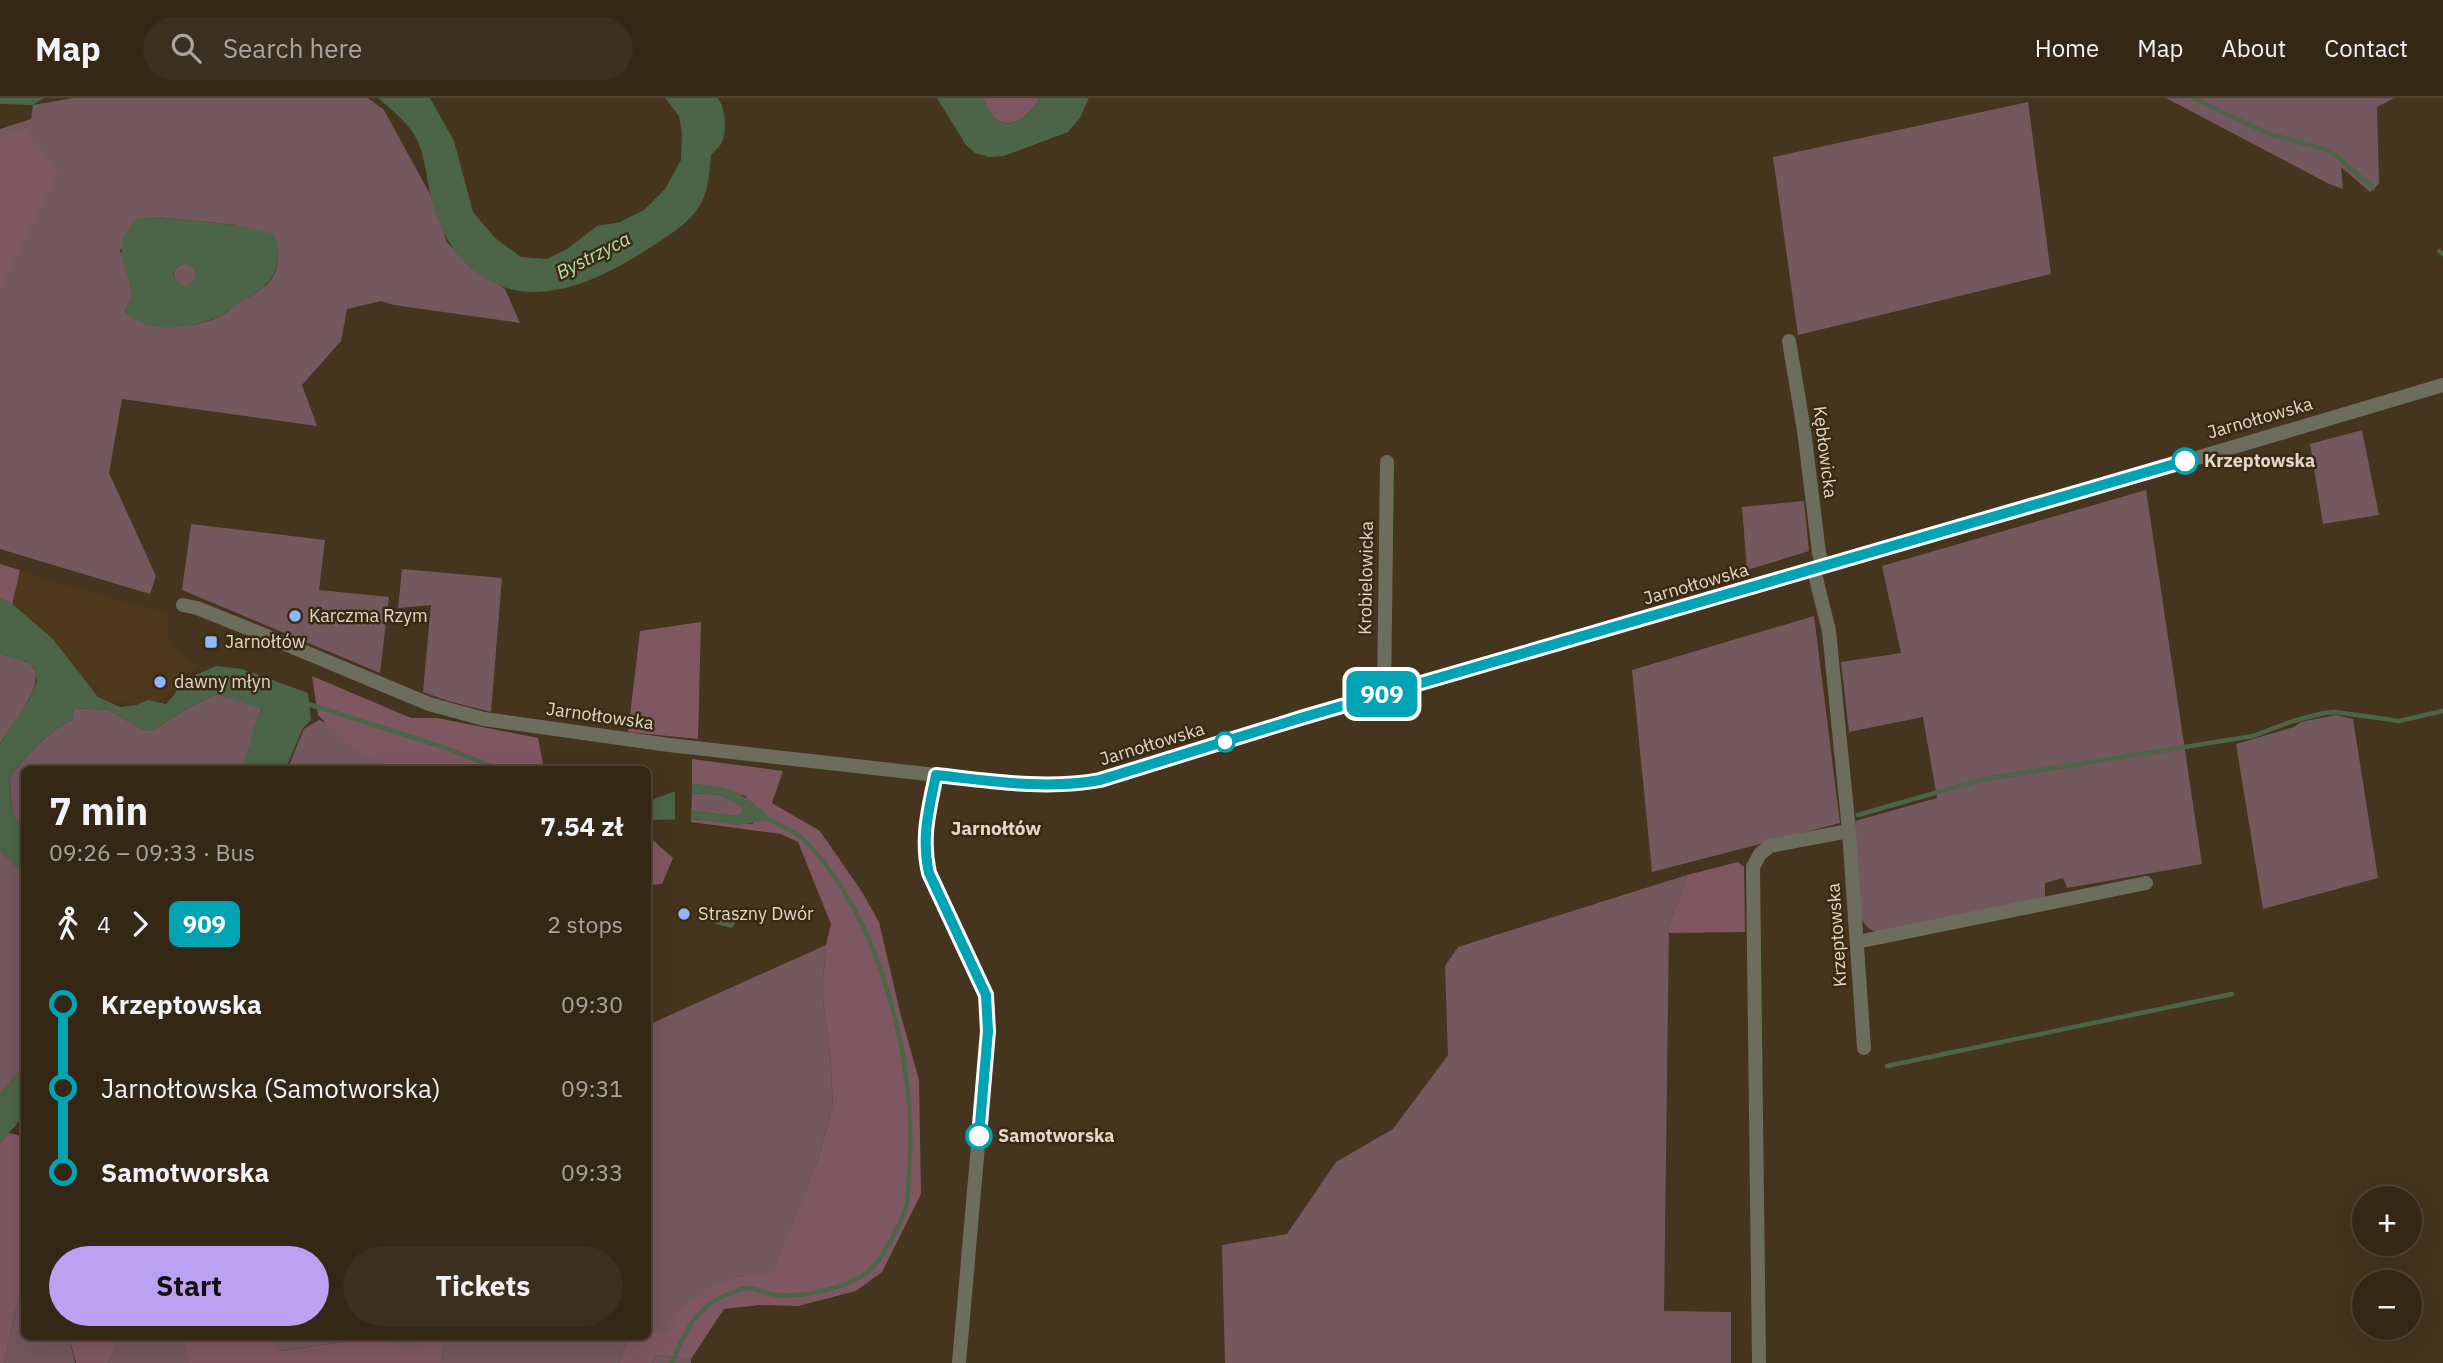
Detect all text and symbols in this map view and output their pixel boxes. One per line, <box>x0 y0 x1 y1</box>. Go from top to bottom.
search box <box>143 17 633 80</box>
text: Map <box>35 27 101 70</box>
icon: search <box>167 29 205 67</box>
text: Search here <box>223 31 362 65</box>
text: Home <box>2035 32 2099 64</box>
text: Map <box>2137 32 2183 64</box>
text: About <box>2221 32 2286 64</box>
text: Contact <box>2324 32 2408 64</box>
water label: Bystrzyca <box>552 226 634 284</box>
street label: Jarnołtowska <box>2205 391 2316 444</box>
street label: Kębłowicka <box>1808 405 1843 500</box>
marker: Krzeptowska <box>2172 448 2198 474</box>
place label: Krzeptowska <box>2204 449 2315 472</box>
street label: Krobielowicka <box>1353 520 1378 635</box>
street label: Jarnołtowska <box>1641 557 1752 610</box>
place label: Karczma Rzym <box>309 604 428 627</box>
marker: Karczma Rzym <box>287 608 303 624</box>
place label: Jarnołtów <box>225 630 306 653</box>
marker: Jarnołtów <box>203 634 219 650</box>
place label: dawny młyn <box>174 670 271 693</box>
line badge: 909 <box>1342 671 1422 717</box>
marker: dawny młyn <box>152 674 168 690</box>
text: 909 <box>1360 678 1404 710</box>
street label: Jarnołtowska <box>545 697 656 734</box>
street label: Jarnołtowska <box>1097 717 1207 770</box>
unlabelled marker <box>1215 732 1235 752</box>
text: 7 min <box>49 786 148 835</box>
text: 7.54 zł <box>540 809 623 843</box>
district label: Jarnołtów <box>951 816 1041 840</box>
text: 09:26 – 09:33 · Bus <box>49 837 255 867</box>
street label: Krzeptowska <box>1821 882 1852 988</box>
place label: Straszny Dwór <box>698 902 814 925</box>
icon: walk <box>49 905 87 943</box>
icon: forward <box>121 905 159 943</box>
marker: Straszny Dwór <box>676 906 692 922</box>
text: 909 <box>183 908 226 940</box>
text: 4 <box>97 909 111 939</box>
text: 2 stops <box>547 909 623 939</box>
text: Krzeptowska <box>101 987 262 1021</box>
text: 09:30 <box>561 989 623 1019</box>
text: Jarnołtowska (Samotworska) <box>101 1071 441 1105</box>
text: 09:31 <box>561 1073 623 1103</box>
marker: Samotworska <box>966 1123 992 1149</box>
place label: Samotworska <box>998 1124 1115 1147</box>
text: Samotworska <box>101 1155 269 1189</box>
text: 09:33 <box>561 1157 623 1187</box>
map controls <box>2352 1186 2422 1340</box>
button: + <box>2352 1186 2422 1256</box>
button: Start <box>49 1246 329 1326</box>
button: Tickets <box>343 1246 623 1326</box>
button: − <box>2352 1270 2422 1340</box>

